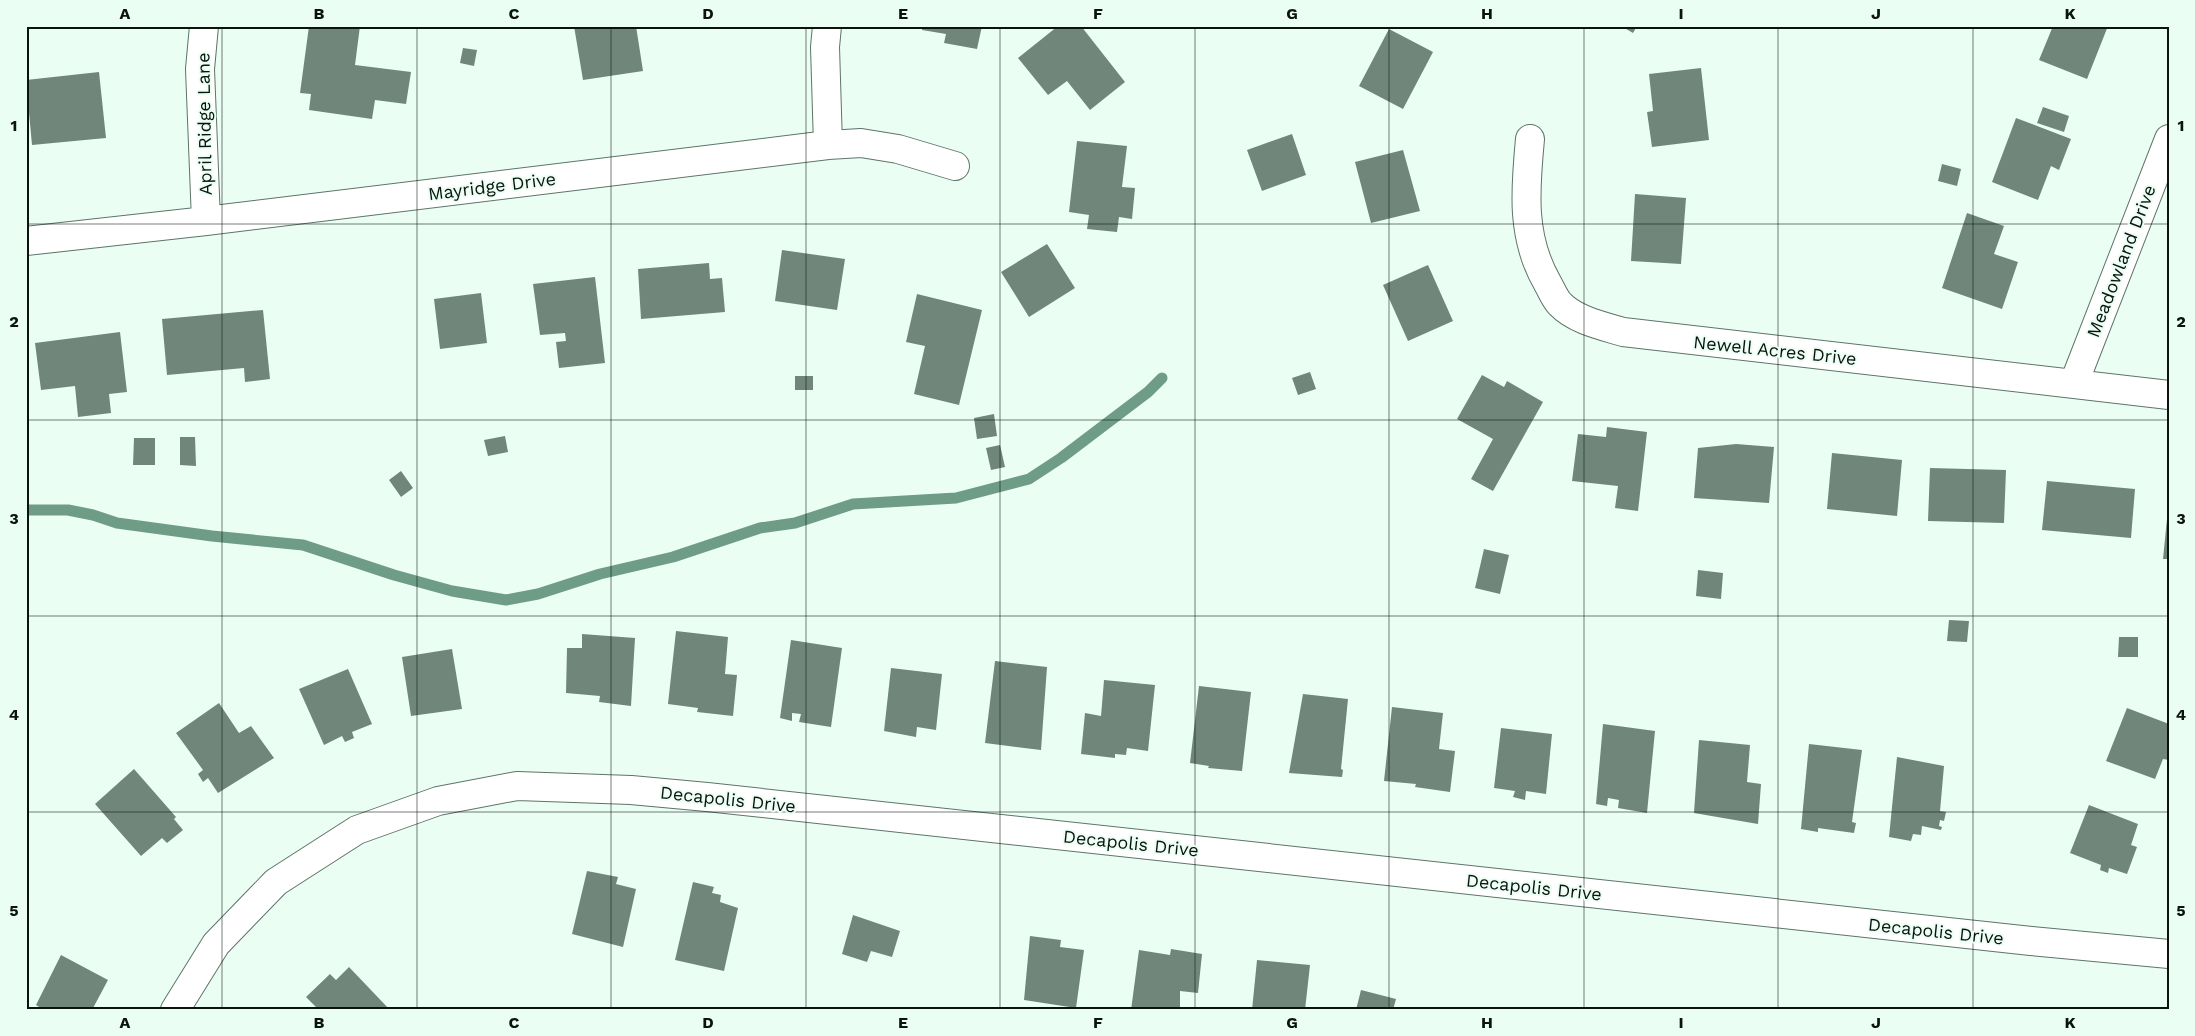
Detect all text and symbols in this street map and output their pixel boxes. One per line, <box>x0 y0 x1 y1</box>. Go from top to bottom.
text: A <box>120 4 131 23</box>
text: B <box>314 4 325 23</box>
text: C <box>509 4 520 23</box>
text: D <box>702 4 714 23</box>
text: E <box>898 4 908 23</box>
text: F <box>1093 4 1103 23</box>
text: G <box>1286 4 1298 23</box>
text: H <box>1481 4 1493 23</box>
text: I <box>1678 4 1684 23</box>
text: J <box>1871 4 1881 23</box>
text: K <box>2064 4 2076 23</box>
street label: April Ridge Lane <box>192 52 216 196</box>
text: 1 <box>11 116 17 135</box>
text: 1 <box>2178 116 2184 135</box>
street label: Mayridge Drive <box>427 168 557 204</box>
street label: Meadowland Drive <box>2082 182 2160 340</box>
text: 2 <box>9 312 19 331</box>
text: 2 <box>2176 312 2186 331</box>
street label: Newell Acres Drive <box>1692 331 1858 369</box>
text: 3 <box>9 509 19 528</box>
text: 3 <box>2176 509 2186 528</box>
text: 4 <box>9 705 19 724</box>
text: 4 <box>2176 705 2186 724</box>
street label: Decapolis Drive <box>659 781 797 817</box>
street label: Decapolis Drive <box>1062 825 1200 861</box>
street label: Decapolis Drive <box>1465 869 1603 905</box>
text: 5 <box>9 901 19 920</box>
text: 5 <box>2176 901 2186 920</box>
street label: Decapolis Drive <box>1867 913 2005 949</box>
text: A <box>120 1013 131 1032</box>
text: B <box>314 1013 325 1032</box>
text: C <box>509 1013 520 1032</box>
text: D <box>702 1013 714 1032</box>
text: E <box>898 1013 908 1032</box>
text: F <box>1093 1013 1103 1032</box>
text: G <box>1286 1013 1298 1032</box>
text: H <box>1481 1013 1493 1032</box>
text: I <box>1678 1013 1684 1032</box>
text: J <box>1871 1013 1881 1032</box>
text: K <box>2064 1013 2076 1032</box>

